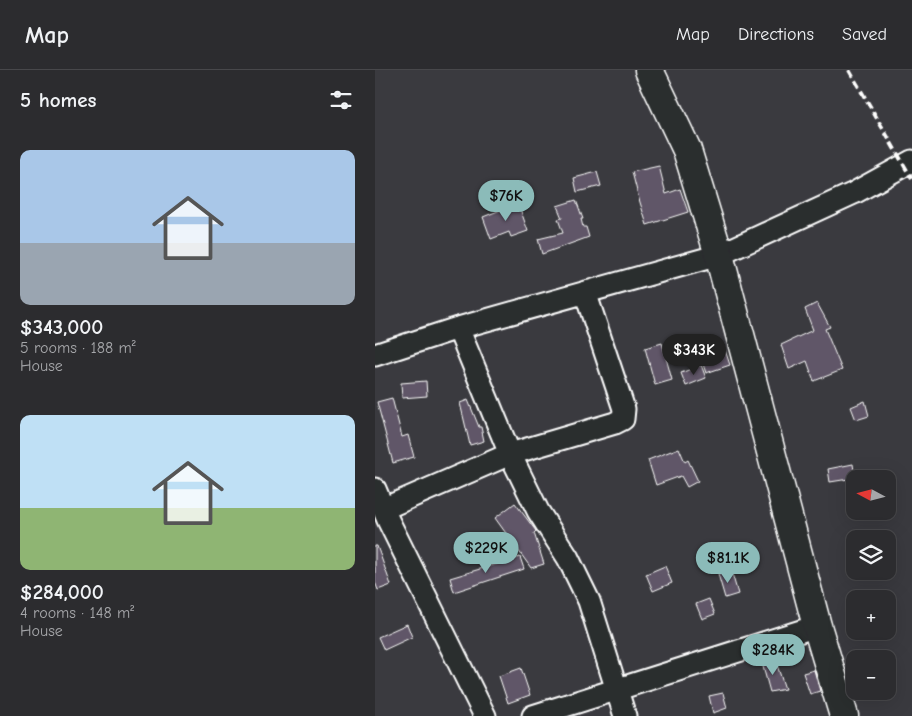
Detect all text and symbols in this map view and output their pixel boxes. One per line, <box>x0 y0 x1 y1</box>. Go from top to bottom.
text: Map <box>25 21 69 49</box>
text: Map <box>676 24 710 45</box>
text: Directions <box>738 24 814 45</box>
text: Saved <box>842 24 887 45</box>
icon: filters <box>327 86 355 114</box>
text: 5 homes <box>20 88 97 112</box>
pin: $76K <box>476 180 536 222</box>
icon: home <box>143 183 233 273</box>
text: $76K <box>489 187 523 205</box>
text: $343,000 <box>20 315 103 339</box>
pin: $343K <box>659 334 729 376</box>
text: 5 rooms · 188 m² <box>20 339 136 357</box>
text: $343K <box>673 341 715 359</box>
text: House <box>20 357 63 375</box>
icon: home <box>143 448 233 538</box>
north arrow <box>846 470 896 520</box>
map controls <box>846 470 896 700</box>
button: layers <box>846 530 896 580</box>
pin: $229K <box>451 532 521 574</box>
text: $229K <box>465 539 507 557</box>
pin: $81.1K <box>687 542 769 584</box>
text: $81.1K <box>707 549 749 567</box>
text: $284,000 <box>20 580 104 604</box>
button: + <box>846 590 896 640</box>
text: 4 rooms · 148 m² <box>20 604 134 622</box>
text: House <box>20 622 63 640</box>
pin: $284K <box>738 634 808 676</box>
text: $284K <box>752 641 794 659</box>
button: − <box>846 650 896 700</box>

